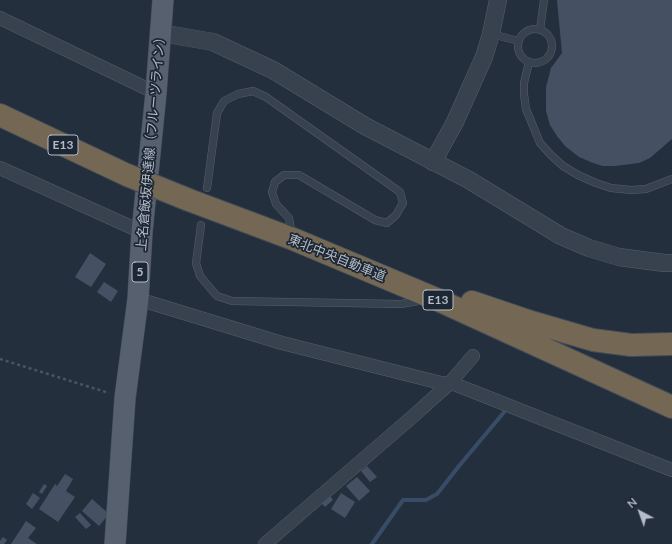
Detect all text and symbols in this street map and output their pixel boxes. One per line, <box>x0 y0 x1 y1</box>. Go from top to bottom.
street label: 上名倉飯坂伊達線（フルーツライン） <box>134 30 168 252</box>
road number: E13 <box>48 135 78 155</box>
street label: 東北中央自動車道 <box>286 231 388 285</box>
road number: 5 <box>132 262 148 282</box>
road number: E13 <box>423 290 453 310</box>
north arrow <box>620 492 660 532</box>
text: N <box>624 495 639 510</box>

